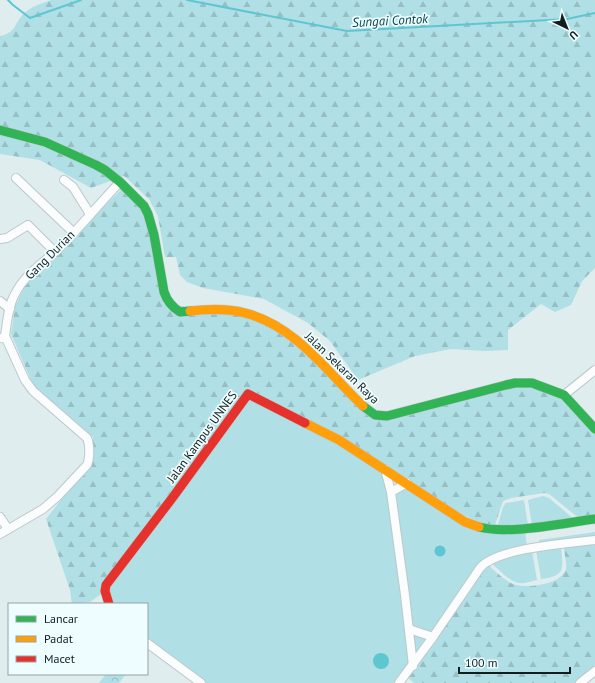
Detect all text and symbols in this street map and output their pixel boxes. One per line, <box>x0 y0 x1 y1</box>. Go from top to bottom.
north arrow <box>547 8 587 48</box>
water label: Sungai Contok <box>352 10 430 31</box>
text: U <box>566 28 581 43</box>
street label: Gang Durian <box>22 227 77 282</box>
street label: Jalan Sekaran Raya <box>301 328 383 407</box>
street label: Jalan Kampus UNNES <box>163 388 240 486</box>
legend <box>8 603 148 675</box>
text: Lancar <box>44 611 78 626</box>
text: Padat <box>44 631 73 646</box>
scale bar <box>459 649 570 675</box>
text: Macet <box>44 651 75 666</box>
text: 100 m <box>465 655 498 670</box>

